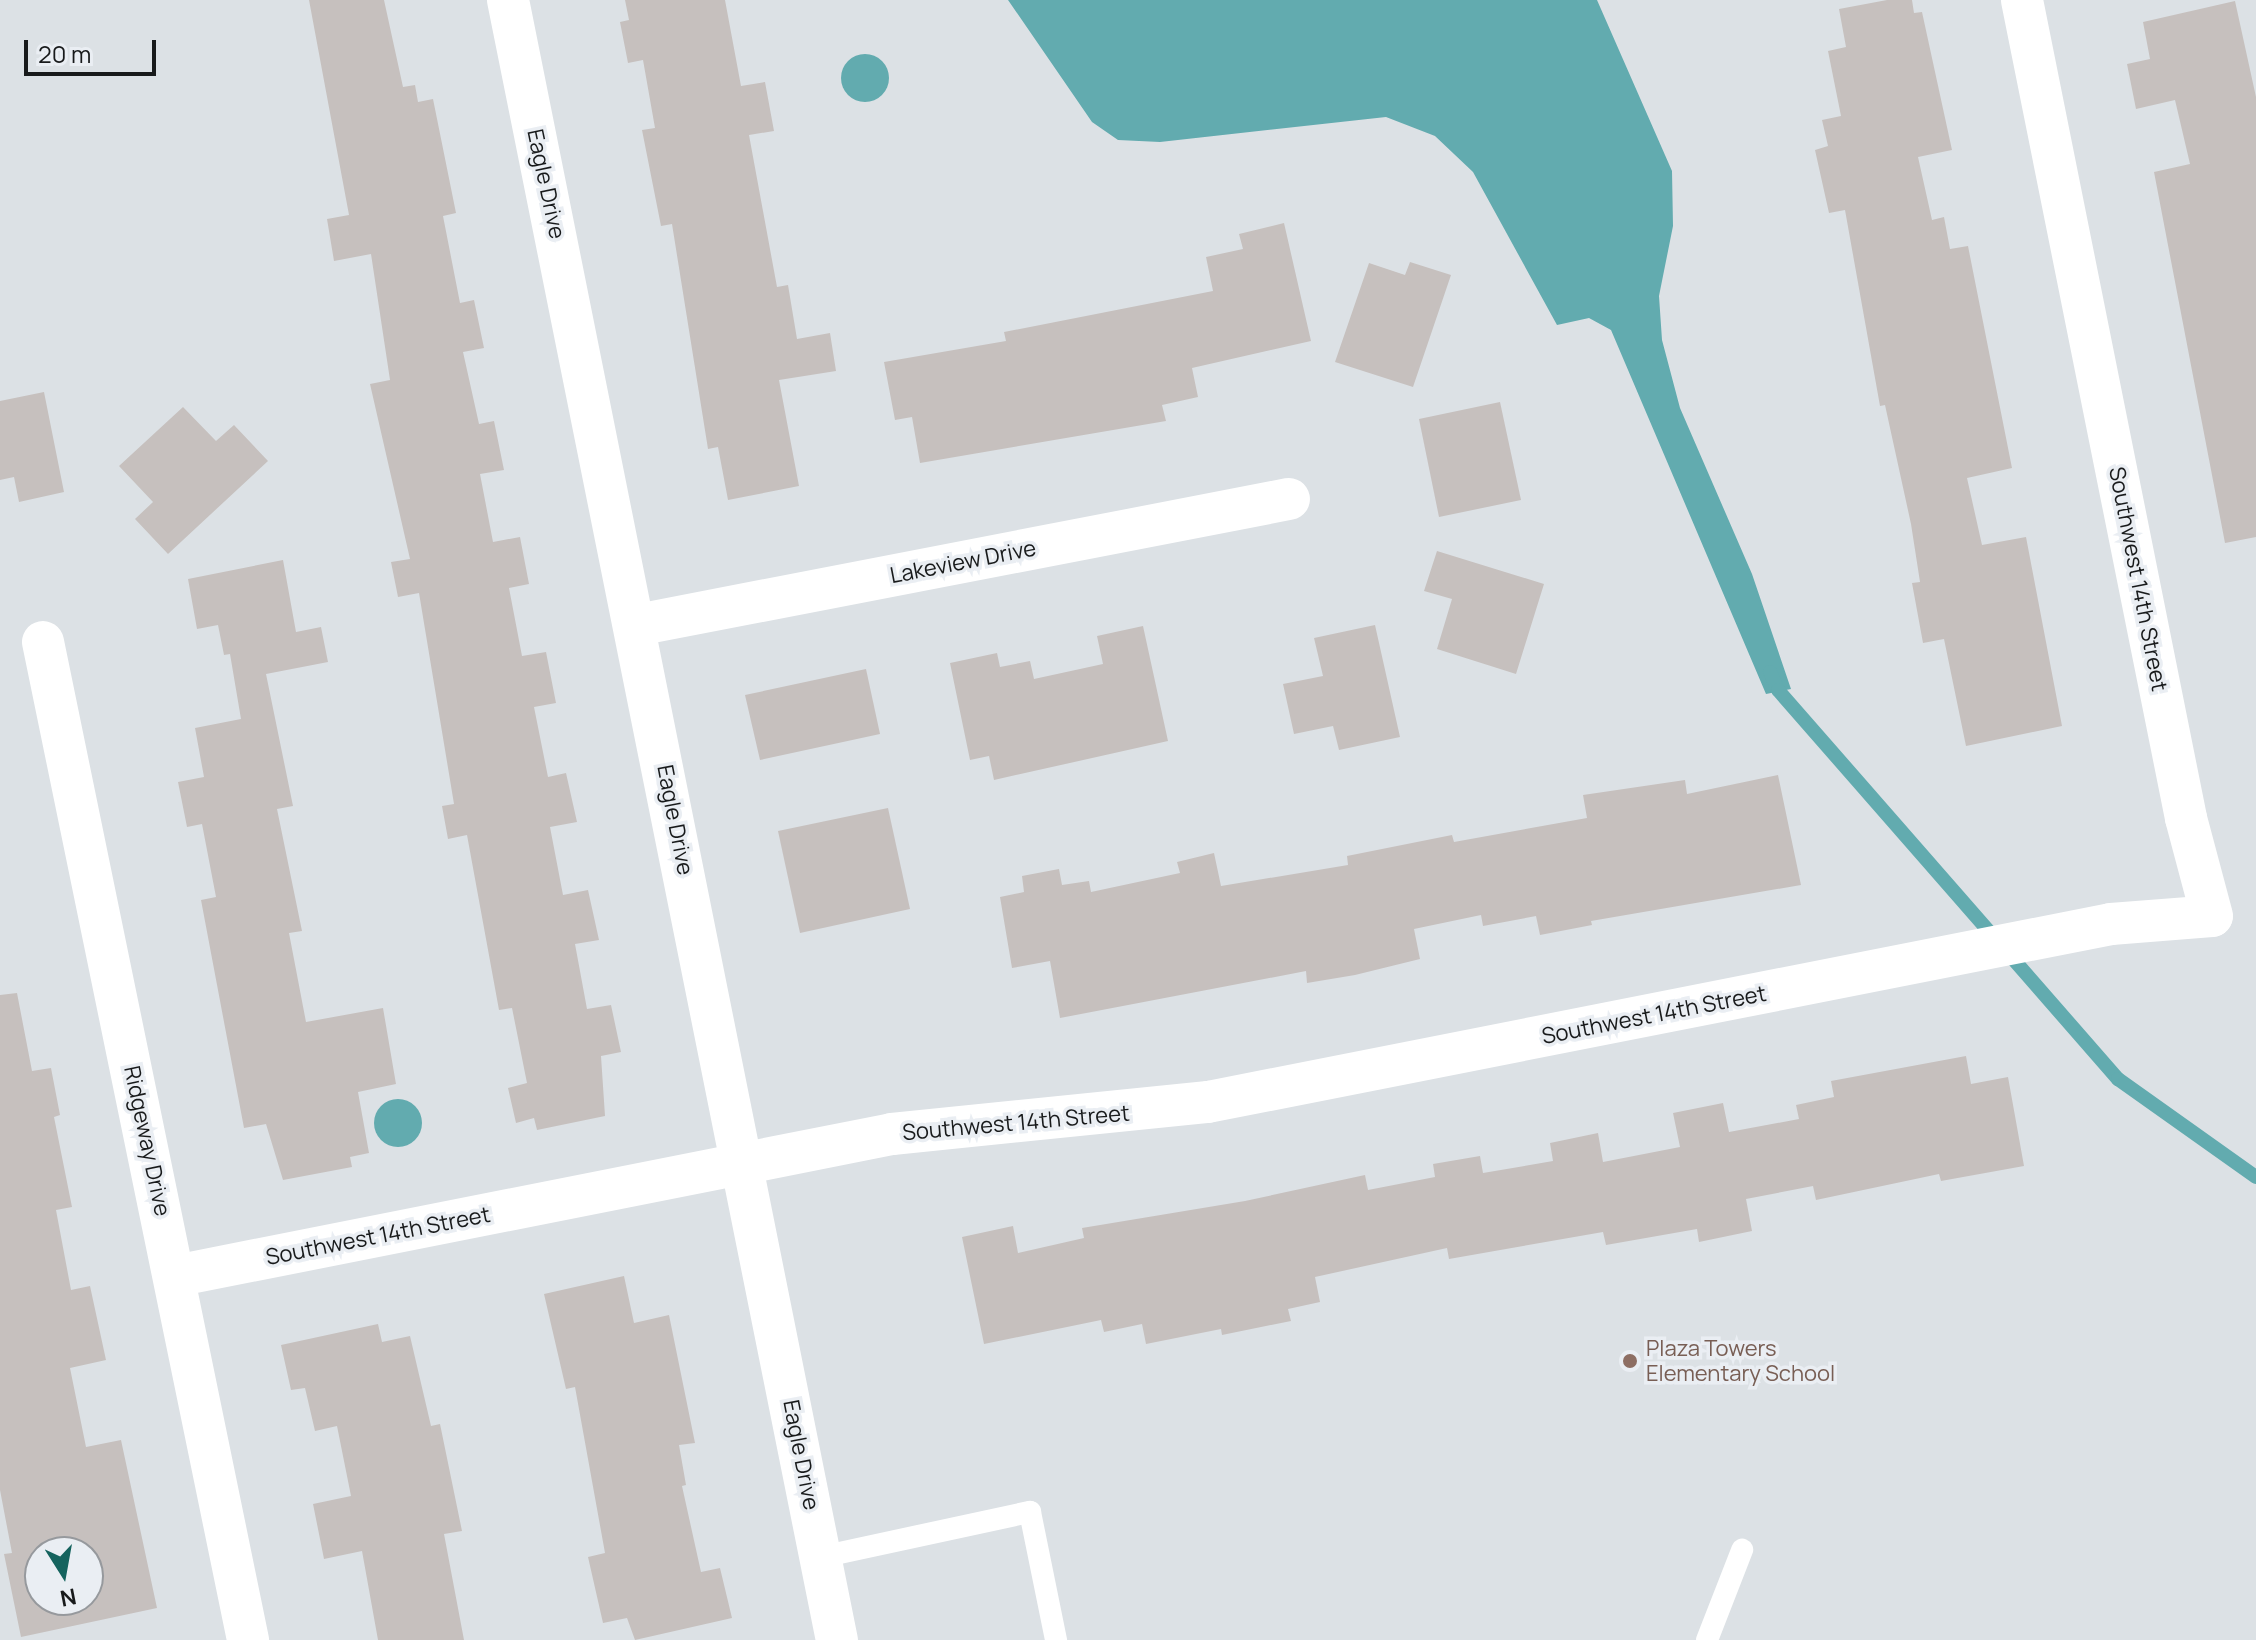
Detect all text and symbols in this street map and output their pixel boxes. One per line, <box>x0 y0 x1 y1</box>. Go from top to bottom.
scale bar <box>28 24 160 74</box>
text: 20 m <box>38 37 91 70</box>
street label: Eagle Drive <box>521 127 571 241</box>
street label: Southwest 14th Street <box>2103 465 2173 693</box>
street label: Lakeview Drive <box>888 535 1038 589</box>
street label: Eagle Drive <box>651 763 699 877</box>
street label: Southwest 14th Street <box>1540 980 1768 1050</box>
street label: Ridgeway Drive <box>118 1064 176 1218</box>
street label: Southwest 14th Street <box>901 1100 1131 1146</box>
street label: Southwest 14th Street <box>264 1201 492 1271</box>
place label: Plaza Towers Elementary School <box>1646 1335 1835 1386</box>
marker: Plaza Towers Elementary School <box>1621 1352 1639 1370</box>
street label: Eagle Drive <box>777 1398 825 1512</box>
north arrow <box>24 1536 104 1616</box>
text: N <box>58 1581 79 1614</box>

